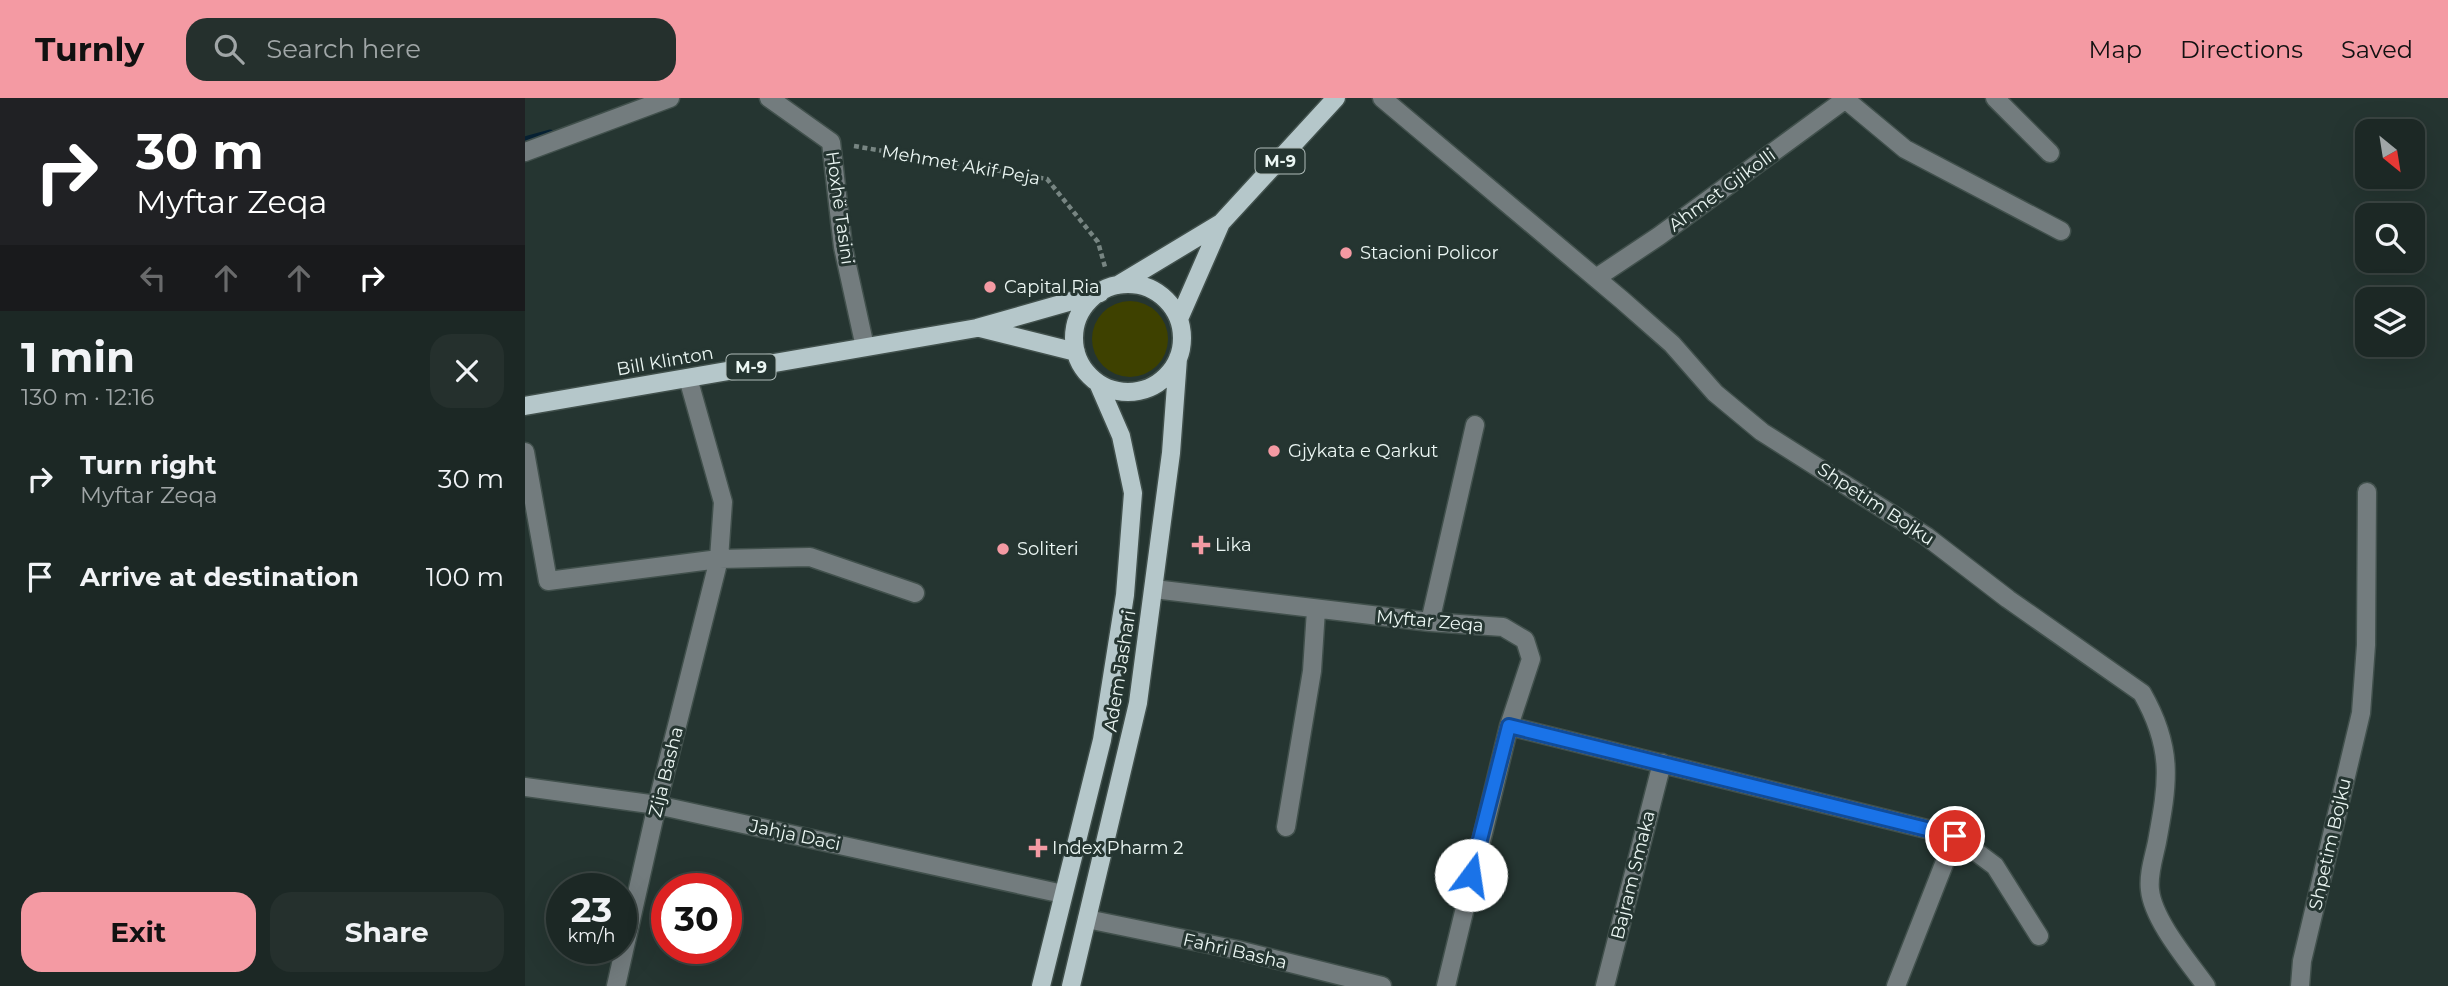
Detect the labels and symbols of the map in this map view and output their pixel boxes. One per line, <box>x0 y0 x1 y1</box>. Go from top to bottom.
north arrow <box>2355 119 2425 189</box>
street label: Mehmet Akif Peja <box>880 140 1042 190</box>
street label: Ahmet Gjikolli <box>1664 144 1780 236</box>
road number: M-9 <box>1255 148 1305 174</box>
street label: Hoxhë Tasini <box>821 150 859 266</box>
place label: Stacioni Policor <box>1360 242 1499 264</box>
marker: Stacioni Policor <box>1338 245 1354 261</box>
place label: Capital Ria <box>1004 276 1100 298</box>
marker: Capital Ria <box>982 279 998 295</box>
street label: Bill Klinton <box>615 342 715 380</box>
road number: M-9 <box>727 354 775 380</box>
place label: Gjykata e Qarkut <box>1288 440 1438 462</box>
marker: Gjykata e Qarkut <box>1266 443 1282 459</box>
street label: Shpetim Bojku <box>1814 458 1938 550</box>
place label: Lika <box>1215 534 1252 556</box>
marker: Lika <box>1193 537 1209 553</box>
place label: Soliteri <box>1017 538 1079 560</box>
marker: Soliteri <box>995 541 1011 557</box>
street label: Myftar Zeqa <box>1375 605 1485 637</box>
street label: Adem Jashari <box>1100 609 1140 733</box>
street label: Zija Basha <box>644 724 688 820</box>
street label: Shpetim Bojku <box>2304 776 2356 912</box>
pin <box>1925 806 1985 866</box>
street label: Bajram Smaka <box>1606 808 1660 942</box>
street label: Jahja Daci <box>747 814 842 855</box>
place label: Index Pharm 2 <box>1052 837 1184 859</box>
position arrow <box>1434 838 1508 912</box>
marker: Index Pharm 2 <box>1030 840 1046 856</box>
speed limit sign: 30 <box>651 873 742 964</box>
street label: Fahri Basha <box>1181 928 1289 974</box>

